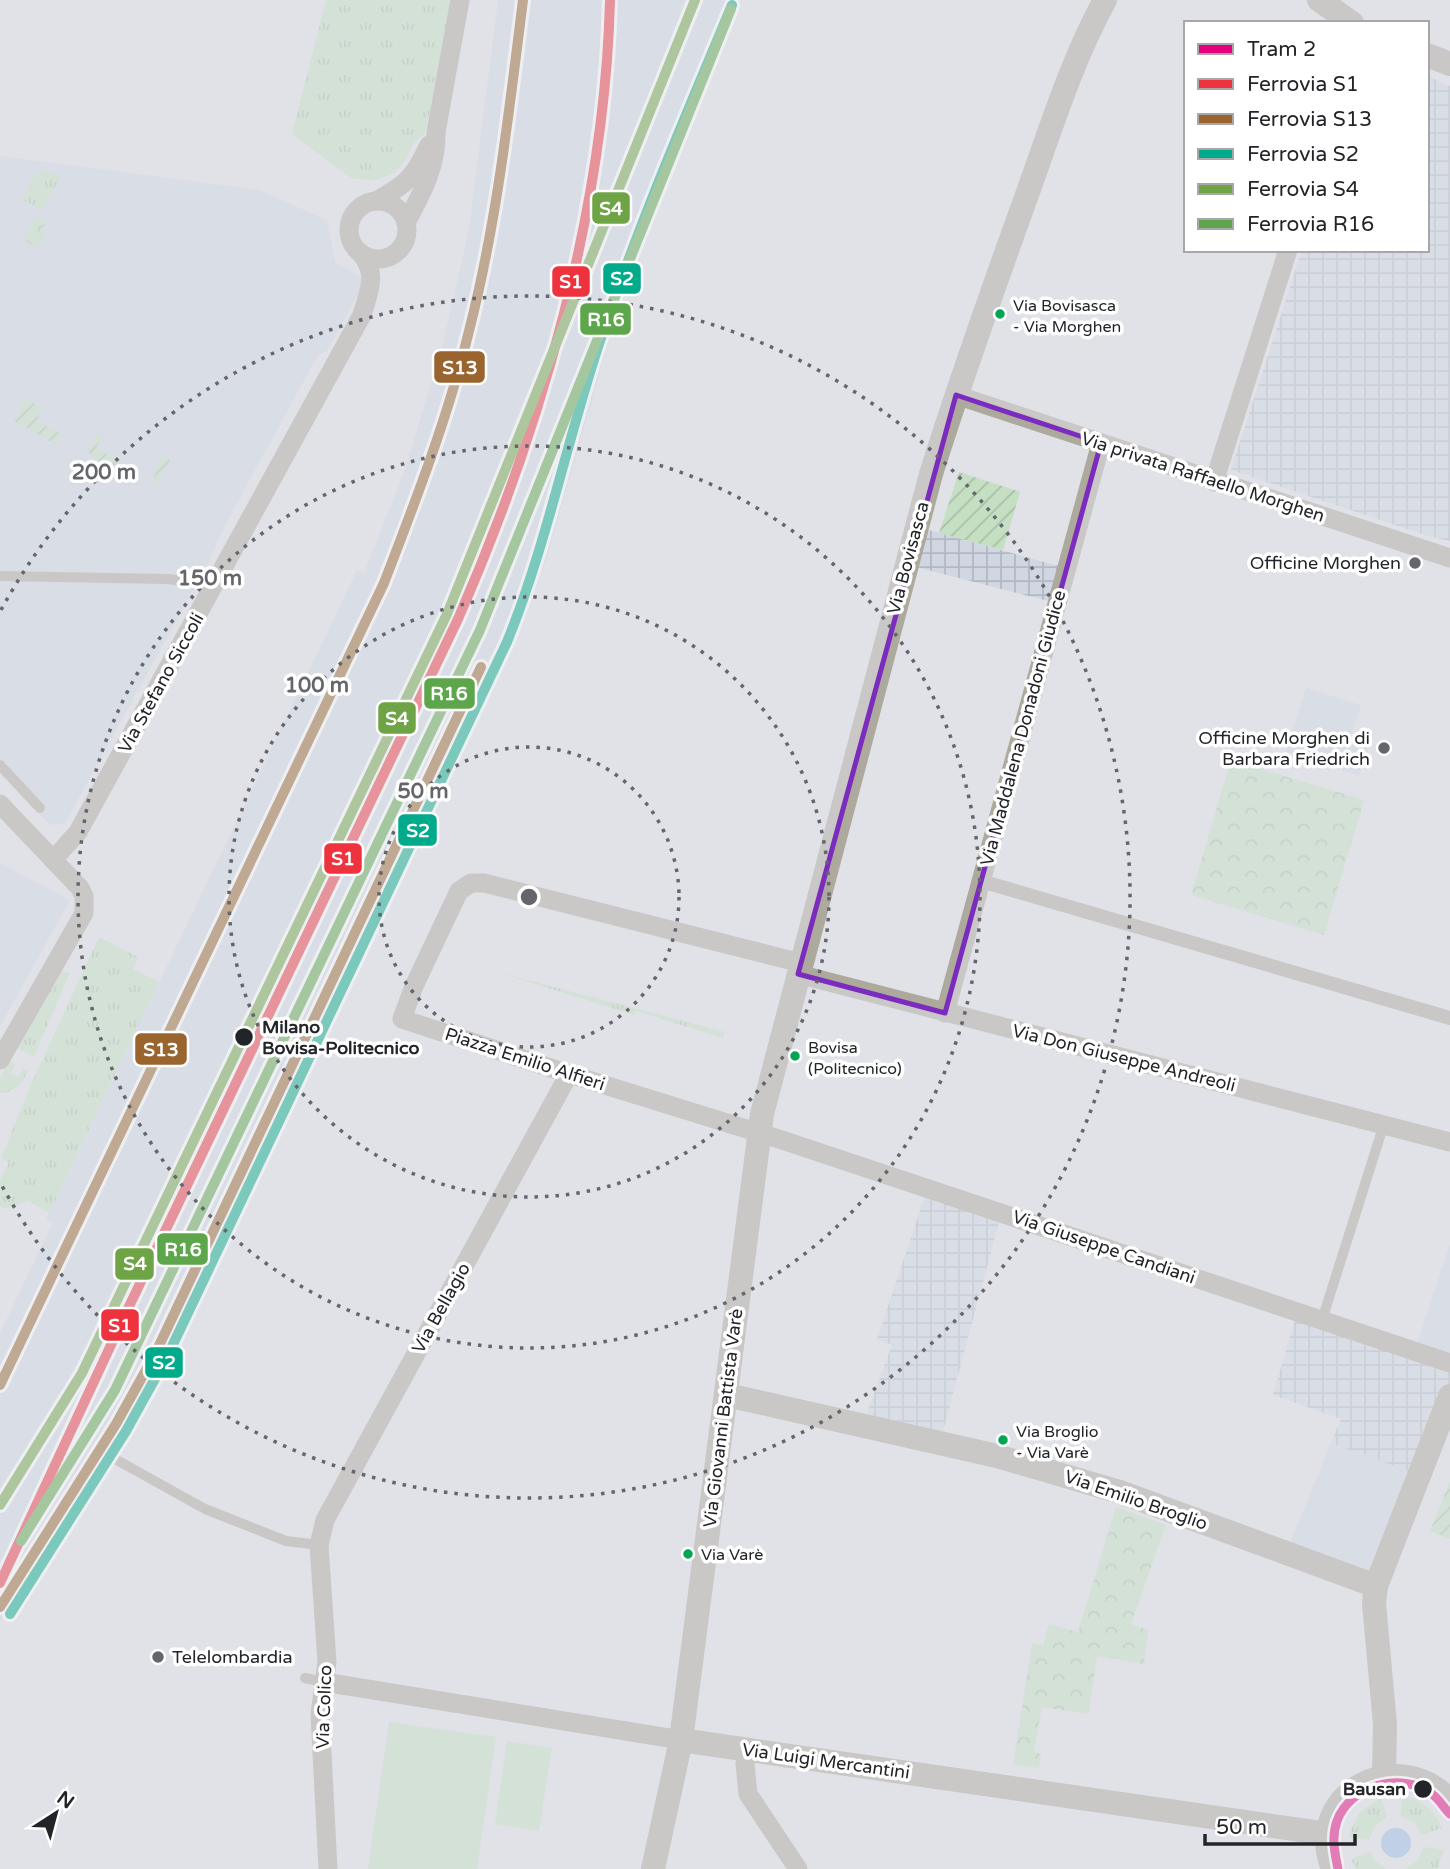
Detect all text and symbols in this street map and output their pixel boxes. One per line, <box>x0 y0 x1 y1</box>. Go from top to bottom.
legend <box>1184 21 1429 252</box>
text: Tram 2 <box>1247 37 1316 62</box>
text: Ferrovia S1 <box>1247 72 1359 97</box>
text: Ferrovia S13 <box>1247 107 1372 132</box>
text: Ferrovia S2 <box>1247 142 1359 167</box>
text: Ferrovia S4 <box>1247 177 1359 202</box>
line badge: S4 <box>591 191 631 225</box>
text: S4 <box>599 198 623 220</box>
text: Ferrovia R16 <box>1247 212 1374 237</box>
line badge: S2 <box>602 262 642 295</box>
line badge: S1 <box>551 265 591 298</box>
text: S2 <box>610 268 634 290</box>
text: S1 <box>559 271 583 293</box>
place label: Via Bovisasca - Via Morghen <box>1013 296 1121 337</box>
line badge: R16 <box>579 302 632 336</box>
marker: Via Bovisasca - Via Morghen <box>993 307 1007 321</box>
text: R16 <box>587 309 625 331</box>
line badge: S13 <box>433 350 486 384</box>
text: S13 <box>442 357 478 379</box>
street label: Via privata Raffaello Morghen <box>1078 427 1328 527</box>
text: 200 m <box>72 460 136 485</box>
street label: Via Bovisasca <box>882 499 934 617</box>
place label: Officine Morghen <box>1250 552 1401 574</box>
marker: Officine Morghen <box>1407 555 1423 571</box>
text: 150 m <box>178 566 242 591</box>
street label: Via Maddalena Donadoni Giudice <box>976 588 1070 868</box>
street label: Via Stefano Siccoli <box>113 609 209 757</box>
text: 100 m <box>285 673 349 698</box>
line badge: R16 <box>423 677 476 710</box>
text: R16 <box>430 683 468 705</box>
line badge: S4 <box>377 701 417 735</box>
text: S4 <box>385 708 409 730</box>
place label: Officine Morghen di Barbara Friedrich <box>1198 727 1370 770</box>
marker: Officine Morghen di Barbara Friedrich <box>1376 740 1392 756</box>
text: 50 m <box>397 779 449 804</box>
line badge: S2 <box>397 813 438 847</box>
text: S2 <box>406 820 430 842</box>
line badge: S1 <box>323 842 363 875</box>
text: S1 <box>331 848 355 870</box>
centre of rings <box>517 885 541 909</box>
place label: Milano Bovisa-Politecnico <box>262 1016 420 1059</box>
street label: Via Don Giuseppe Andreoli <box>1010 1020 1238 1096</box>
street label: Piazza Emilio Alfieri <box>442 1023 608 1095</box>
marker: Milano Bovisa-Politecnico <box>233 1026 255 1048</box>
line badge: S13 <box>134 1032 188 1066</box>
place label: Bovisa (Politecnico) <box>808 1038 902 1079</box>
text: S13 <box>143 1039 179 1061</box>
marker: Bovisa (Politecnico) <box>788 1049 802 1063</box>
street label: Via Giuseppe Candiani <box>1010 1205 1198 1289</box>
line badge: R16 <box>156 1232 209 1266</box>
text: R16 <box>164 1239 202 1261</box>
line badge: S4 <box>114 1247 155 1281</box>
text: S4 <box>123 1253 147 1275</box>
street label: Via Bellagio <box>407 1259 475 1357</box>
street label: Via Giovanni Battista Varè <box>699 1307 747 1529</box>
line badge: S1 <box>100 1308 140 1342</box>
text: S1 <box>108 1315 132 1337</box>
line badge: S2 <box>144 1346 184 1379</box>
text: S2 <box>152 1352 176 1374</box>
place label: Via Broglio - Via Varè <box>1016 1422 1098 1463</box>
marker: Via Broglio - Via Varè <box>996 1433 1010 1447</box>
street label: Via Emilio Broglio <box>1062 1465 1210 1535</box>
place label: Via Varè <box>701 1545 763 1565</box>
marker: Via Varè <box>681 1547 695 1561</box>
place label: Telelombardia <box>172 1646 293 1668</box>
marker: Telelombardia <box>150 1649 166 1665</box>
street label: Via Colico <box>312 1664 336 1749</box>
street label: Via Luigi Mercantini <box>741 1738 911 1784</box>
north arrow <box>21 1778 91 1848</box>
place label: Bausan <box>1343 1778 1406 1800</box>
marker: Bausan <box>1412 1778 1434 1800</box>
text: N <box>53 1787 78 1813</box>
scale bar <box>1205 1802 1356 1846</box>
text: 50 m <box>1216 1815 1267 1840</box>

